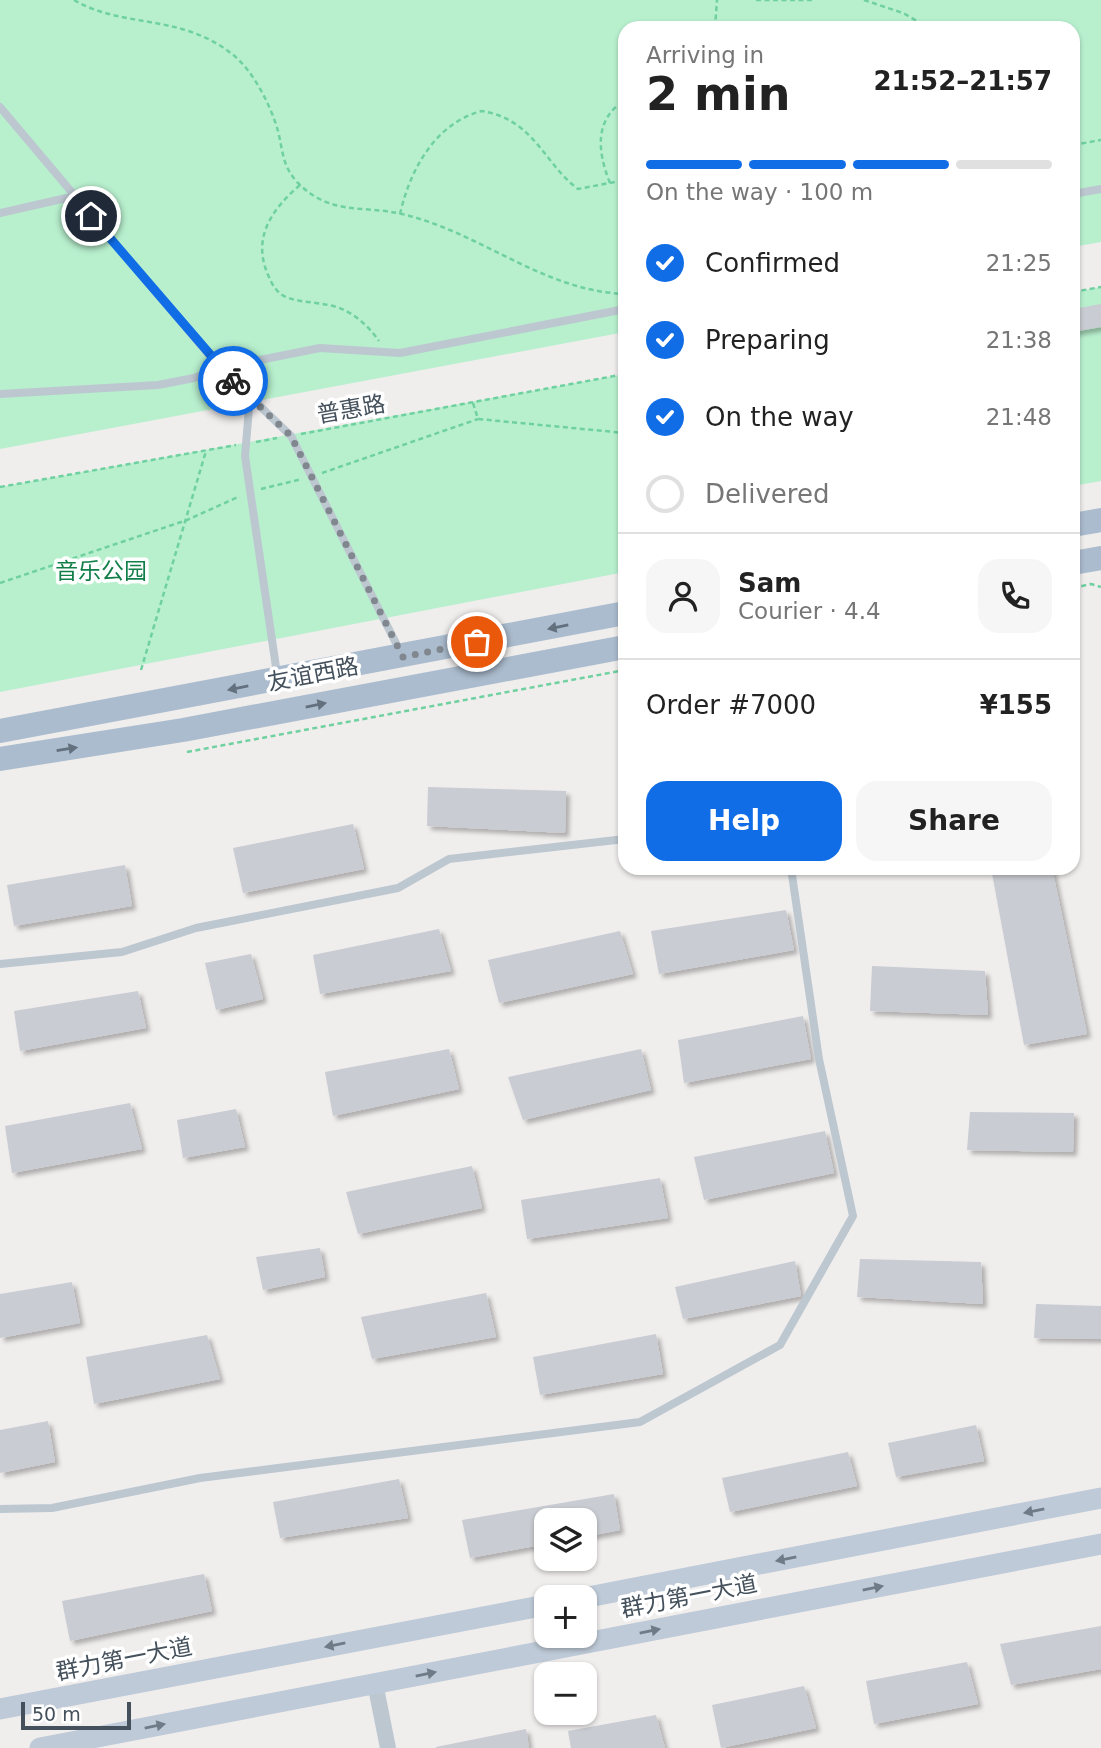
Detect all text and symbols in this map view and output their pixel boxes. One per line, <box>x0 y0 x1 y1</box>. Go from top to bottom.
text: Arriving in <box>646 42 764 68</box>
text: 21:52–21:57 <box>873 66 1052 96</box>
text: 2 min <box>646 67 790 121</box>
text: On the way · 100 m <box>646 179 873 205</box>
pin <box>61 186 121 246</box>
icon: home <box>72 197 110 235</box>
icon: check <box>646 244 684 282</box>
text: Confirmed <box>705 248 840 278</box>
text: 21:25 <box>986 250 1052 276</box>
icon: check <box>646 321 684 359</box>
text: Preparing <box>705 325 830 355</box>
text: 21:38 <box>986 327 1052 353</box>
courier <box>198 346 268 416</box>
icon: bike <box>214 362 252 400</box>
street label: 普惠路 <box>315 390 387 428</box>
icon: check <box>646 398 684 436</box>
text: On the way <box>705 402 854 432</box>
text: 21:48 <box>986 404 1052 430</box>
text: Delivered <box>705 479 829 509</box>
park label: 音乐公园 <box>55 558 147 584</box>
button: person <box>646 559 720 633</box>
button: phone <box>978 559 1052 633</box>
text: Sam <box>738 568 801 598</box>
text: Courier · 4.4 <box>738 598 881 624</box>
pin <box>447 612 507 672</box>
one-way arrow <box>547 621 569 632</box>
icon: bag <box>458 623 496 661</box>
street label: 友谊西路 <box>265 652 361 696</box>
one-way arrow <box>227 683 249 694</box>
text: Order #7000 <box>646 690 816 720</box>
text: ¥155 <box>980 690 1052 720</box>
one-way arrow <box>305 699 327 710</box>
one-way arrow <box>56 743 78 754</box>
button: Help <box>646 781 842 861</box>
button: Share <box>856 781 1052 861</box>
one-way arrow <box>1023 1506 1045 1517</box>
map controls <box>534 1508 597 1725</box>
button: layers <box>534 1508 597 1571</box>
one-way arrow <box>775 1553 797 1564</box>
street label: 群力第一大道 <box>619 1570 759 1622</box>
one-way arrow <box>862 1582 884 1593</box>
button: + <box>534 1585 597 1648</box>
one-way arrow <box>639 1625 661 1636</box>
street label: 群力第一大道 <box>54 1633 194 1685</box>
one-way arrow <box>324 1640 346 1651</box>
button: − <box>534 1662 597 1725</box>
one-way arrow <box>415 1668 437 1679</box>
scale bar <box>21 1699 131 1731</box>
text: 50 m <box>32 1703 81 1725</box>
one-way arrow <box>144 1720 166 1731</box>

